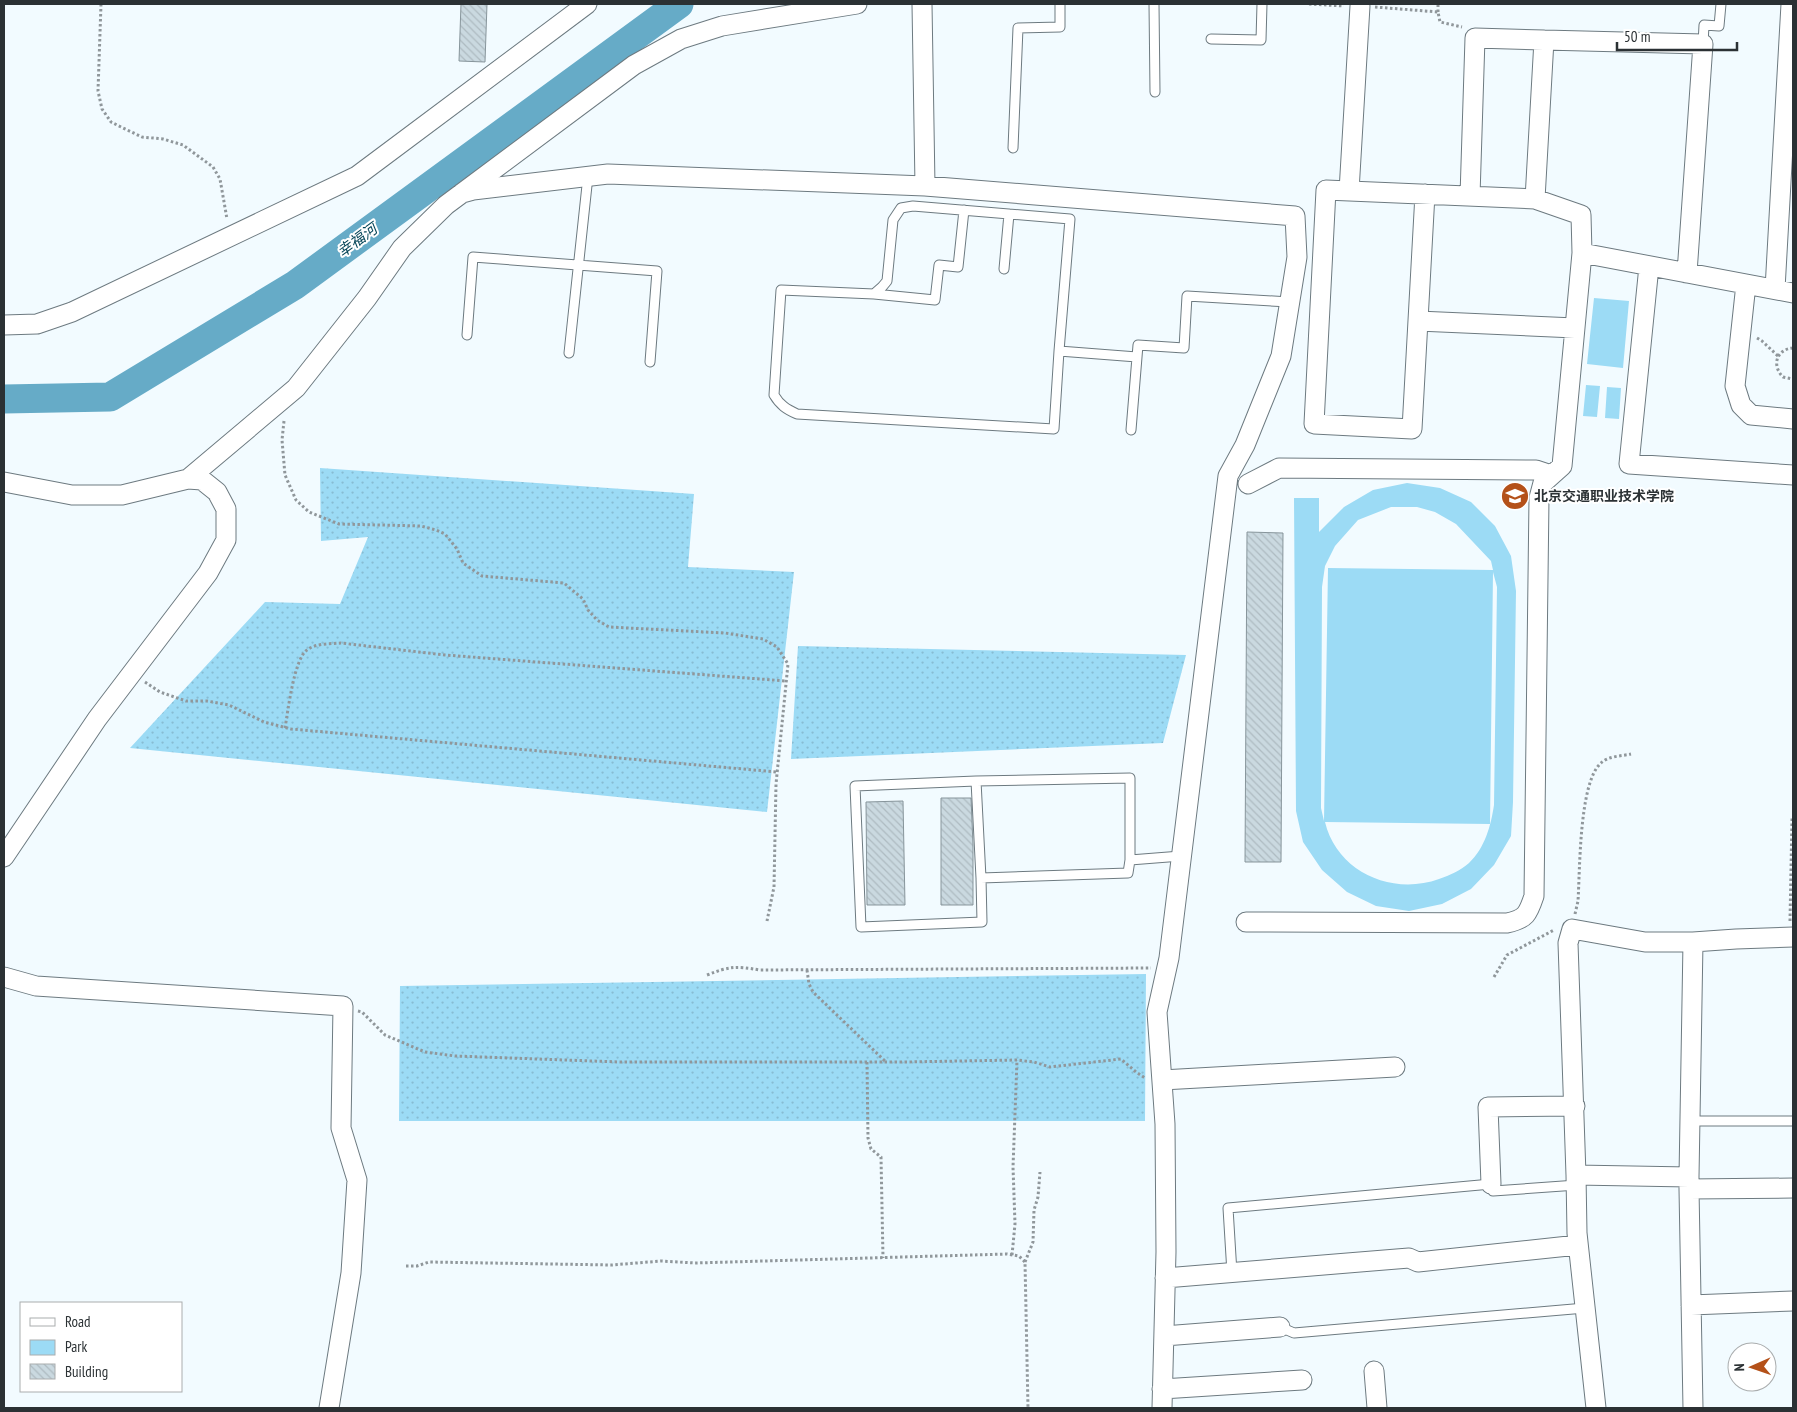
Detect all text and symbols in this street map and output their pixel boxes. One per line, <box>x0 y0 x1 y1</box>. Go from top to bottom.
scale bar <box>1617 20 1737 52</box>
text: 50 m <box>1624 27 1650 46</box>
water label: 幸福河 <box>333 217 383 261</box>
school or university icon: 北京交通职业技术学院 <box>1500 481 1530 511</box>
place label: 北京交通职业技术学院 <box>1534 487 1674 505</box>
legend <box>20 1302 182 1392</box>
text: Road <box>65 1312 91 1331</box>
text: Park <box>65 1337 87 1356</box>
north arrow <box>1727 1342 1777 1392</box>
text: Building <box>65 1362 108 1381</box>
text: N <box>1730 1363 1748 1372</box>

